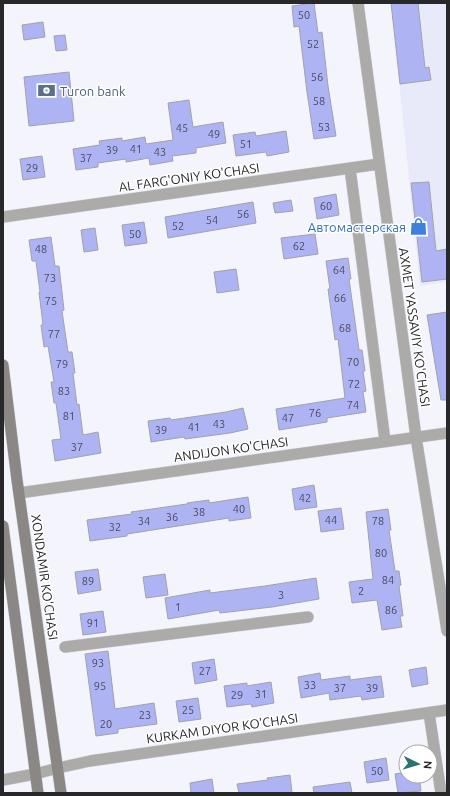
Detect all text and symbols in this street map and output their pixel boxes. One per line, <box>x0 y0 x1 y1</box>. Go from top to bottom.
house number: 50 <box>298 9 310 21</box>
house number: 52 <box>307 38 319 50</box>
house number: 56 <box>311 71 323 83</box>
bank icon: Turon bank <box>37 81 57 101</box>
place label: Turon bank <box>60 84 126 98</box>
house number: 58 <box>313 95 325 107</box>
house number: 53 <box>318 121 330 133</box>
house number: 45 <box>176 122 188 134</box>
house number: 49 <box>208 128 220 140</box>
house number: 51 <box>240 138 252 150</box>
house number: 41 <box>130 143 142 155</box>
house number: 39 <box>106 144 118 156</box>
house number: 43 <box>154 146 166 158</box>
house number: 37 <box>80 152 92 164</box>
street label: AL FARG'ONIY KO'CHASI <box>118 160 260 194</box>
house number: 29 <box>26 162 38 174</box>
house number: 60 <box>320 200 332 212</box>
house number: 56 <box>237 208 249 220</box>
house number: 54 <box>206 214 218 226</box>
shop icon: Автомастерская <box>409 217 429 237</box>
house number: 52 <box>172 220 184 232</box>
place label: Автомастерская <box>308 220 406 234</box>
house number: 50 <box>129 228 141 240</box>
house number: 62 <box>293 240 305 252</box>
house number: 48 <box>35 243 47 255</box>
street label: AXMET YASSAVIY KO'CHASI <box>397 246 433 408</box>
house number: 64 <box>333 264 345 276</box>
house number: 73 <box>44 272 56 284</box>
house number: 66 <box>334 292 346 304</box>
house number: 75 <box>45 295 57 307</box>
house number: 68 <box>339 322 351 334</box>
house number: 77 <box>48 328 60 340</box>
house number: 70 <box>347 356 359 368</box>
house number: 79 <box>56 358 68 370</box>
house number: 72 <box>348 378 360 390</box>
house number: 83 <box>58 385 70 397</box>
house number: 74 <box>347 399 359 411</box>
house number: 76 <box>309 407 321 419</box>
house number: 81 <box>63 410 75 422</box>
house number: 47 <box>282 412 294 424</box>
house number: 43 <box>213 418 225 430</box>
house number: 41 <box>188 421 200 433</box>
house number: 39 <box>155 424 167 436</box>
street label: ANDIJON KO'CHASI <box>173 434 289 464</box>
house number: 37 <box>71 441 83 453</box>
house number: 42 <box>299 492 311 504</box>
house number: 40 <box>233 503 245 515</box>
house number: 38 <box>193 506 205 518</box>
house number: 36 <box>166 511 178 523</box>
street label: XONDAMIR KO'CHASI <box>29 513 61 641</box>
house number: 44 <box>325 514 337 526</box>
house number: 34 <box>138 515 150 527</box>
house number: 78 <box>372 515 384 527</box>
house number: 32 <box>109 521 121 533</box>
house number: 80 <box>375 547 387 559</box>
house number: 84 <box>382 574 394 586</box>
house number: 89 <box>82 575 94 587</box>
house number: 2 <box>358 585 364 597</box>
house number: 3 <box>278 589 284 601</box>
house number: 1 <box>175 601 181 613</box>
house number: 86 <box>385 604 397 616</box>
house number: 91 <box>87 617 99 629</box>
house number: 93 <box>92 657 104 669</box>
house number: 27 <box>199 665 211 677</box>
house number: 33 <box>304 679 316 691</box>
house number: 95 <box>94 680 106 692</box>
house number: 37 <box>334 682 346 694</box>
house number: 39 <box>366 682 378 694</box>
house number: 31 <box>255 688 267 700</box>
house number: 29 <box>231 689 243 701</box>
house number: 25 <box>182 704 194 716</box>
house number: 23 <box>139 709 151 721</box>
street label: KURKAM DIYOR KO'CHASI <box>145 710 299 746</box>
house number: 20 <box>100 718 112 730</box>
north arrow <box>398 744 438 784</box>
text: N <box>422 760 434 769</box>
house number: 50 <box>371 765 383 777</box>

